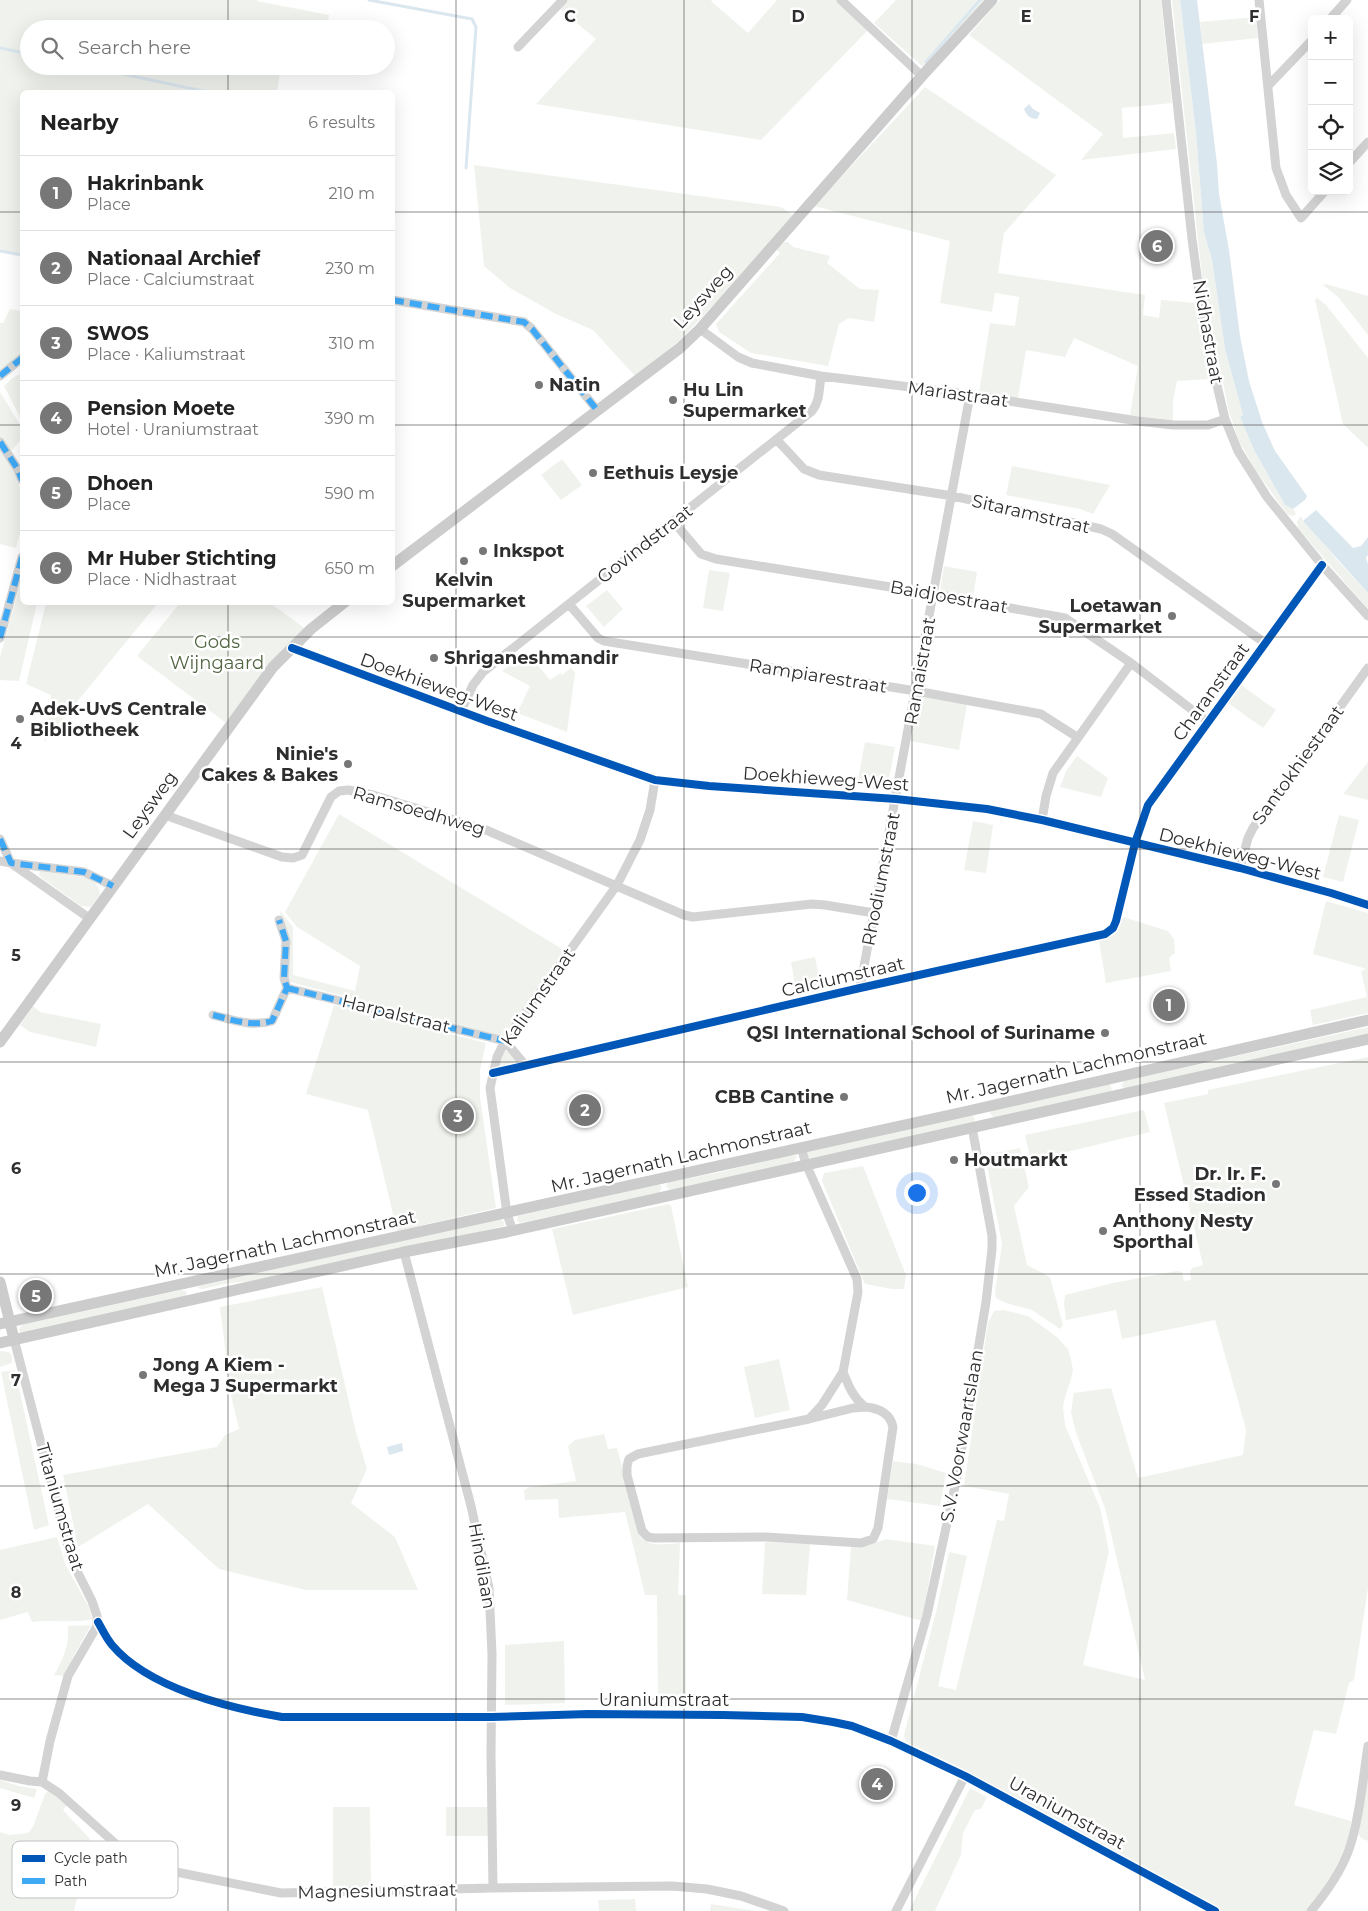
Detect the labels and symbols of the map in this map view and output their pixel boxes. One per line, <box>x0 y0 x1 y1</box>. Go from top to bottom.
text: C <box>564 7 576 26</box>
text: D <box>791 7 805 26</box>
text: E <box>1021 7 1031 26</box>
text: F <box>1249 7 1259 26</box>
pin: 6 <box>1141 227 1173 265</box>
street label: Leysweg <box>669 261 737 333</box>
street label: Nidhastraat <box>1188 278 1228 386</box>
place label: Natin <box>549 374 600 396</box>
street label: Mariastraat <box>906 376 1010 412</box>
marker: Natin <box>533 379 545 391</box>
place label: Hu Lin Supermarket <box>683 379 807 422</box>
marker: Hu Lin Supermarket <box>667 394 679 406</box>
place label: Eethuis Leysje <box>603 462 738 484</box>
marker: Eethuis Leysje <box>587 467 599 479</box>
street label: Sitaramstraat <box>970 490 1092 538</box>
street label: Govindstraat <box>593 500 697 588</box>
place label: Inkspot <box>493 540 565 562</box>
marker: Inkspot <box>477 545 489 557</box>
marker: Kelvin Supermarket <box>458 555 470 567</box>
place label: Kelvin Supermarket <box>402 569 526 612</box>
street label: Baidjoestraat <box>888 576 1010 618</box>
place label: Loetawan Supermarket <box>1038 595 1162 638</box>
marker: Loetawan Supermarket <box>1166 610 1178 622</box>
street label: Ramaistraat <box>900 615 940 727</box>
park label: Gods Wijngaard <box>170 631 264 674</box>
street label: Charanstraat <box>1168 639 1254 745</box>
place label: Shriganeshmandir <box>444 647 619 669</box>
street label: Doekhieweg-West <box>357 648 521 726</box>
marker: Shriganeshmandir <box>428 652 440 664</box>
street label: Rampiarestraat <box>747 654 889 698</box>
place label: Adek-UvS Centrale Bibliotheek <box>29 698 207 741</box>
street label: Santokhiestraat <box>1247 701 1349 829</box>
marker: Adek-UvS Centrale Bibliotheek <box>14 713 26 725</box>
text: 4 <box>10 734 22 753</box>
place label: Ninie's Cakes & Bakes <box>201 743 338 786</box>
marker: Ninie's Cakes & Bakes <box>342 758 354 770</box>
street label: Doekhieweg-West <box>742 762 910 796</box>
street label: Leysweg <box>118 767 182 843</box>
street label: Ramsoedhweg <box>350 782 488 840</box>
street label: Rhodiumstraat <box>857 810 905 948</box>
street label: Doekhieweg-West <box>1156 823 1324 885</box>
street label: Kaliumstraat <box>496 944 580 1050</box>
text: 5 <box>11 946 21 965</box>
street label: Calciumstraat <box>780 952 906 1002</box>
pin: 1 <box>1153 986 1185 1024</box>
street label: Harpalstraat <box>339 990 453 1038</box>
place label: QSI International School of Suriname <box>746 1022 1095 1044</box>
street label: Mr. Jagernath Lachmonstraat <box>944 1027 1208 1109</box>
marker: QSI International School of Suriname <box>1099 1027 1111 1039</box>
place label: CBB Cantine <box>715 1086 834 1108</box>
pin: 2 <box>569 1091 601 1129</box>
marker: CBB Cantine <box>838 1091 850 1103</box>
pin: 3 <box>442 1097 474 1135</box>
street label: Mr. Jagernath Lachmonstraat <box>549 1116 813 1198</box>
place label: Houtmarkt <box>964 1149 1068 1171</box>
marker: Houtmarkt <box>948 1154 960 1166</box>
text: 6 <box>11 1159 21 1178</box>
place label: Dr. Ir. F. Essed Stadion <box>1134 1163 1266 1206</box>
marker: Dr. Ir. F. Essed Stadion <box>1270 1178 1282 1190</box>
your location <box>904 1180 930 1206</box>
street label: Mr. Jagernath Lachmonstraat <box>152 1206 418 1282</box>
place label: Anthony Nesty Sporthal <box>1112 1210 1253 1253</box>
marker: Anthony Nesty Sporthal <box>1097 1225 1109 1237</box>
pin: 5 <box>20 1277 52 1315</box>
street label: S.V. Voorwaartslaan <box>936 1348 988 1524</box>
place label: Jong A Kiem - Mega J Supermarkt <box>152 1354 338 1397</box>
marker: Jong A Kiem - Mega J Supermarkt <box>137 1369 149 1381</box>
text: 7 <box>11 1371 21 1390</box>
street label: Titaniumstraat <box>31 1441 89 1573</box>
street label: Hindilaan <box>464 1521 500 1611</box>
text: 8 <box>11 1583 21 1602</box>
street label: Uraniumstraat <box>599 1689 729 1711</box>
pin: 4 <box>861 1765 893 1803</box>
street label: Uraniumstraat <box>1005 1772 1129 1854</box>
text: 9 <box>11 1796 21 1815</box>
legend <box>12 1841 178 1898</box>
text: Cycle path <box>54 1849 128 1867</box>
text: Path <box>54 1872 87 1890</box>
street label: Magnesiumstraat <box>297 1879 457 1903</box>

